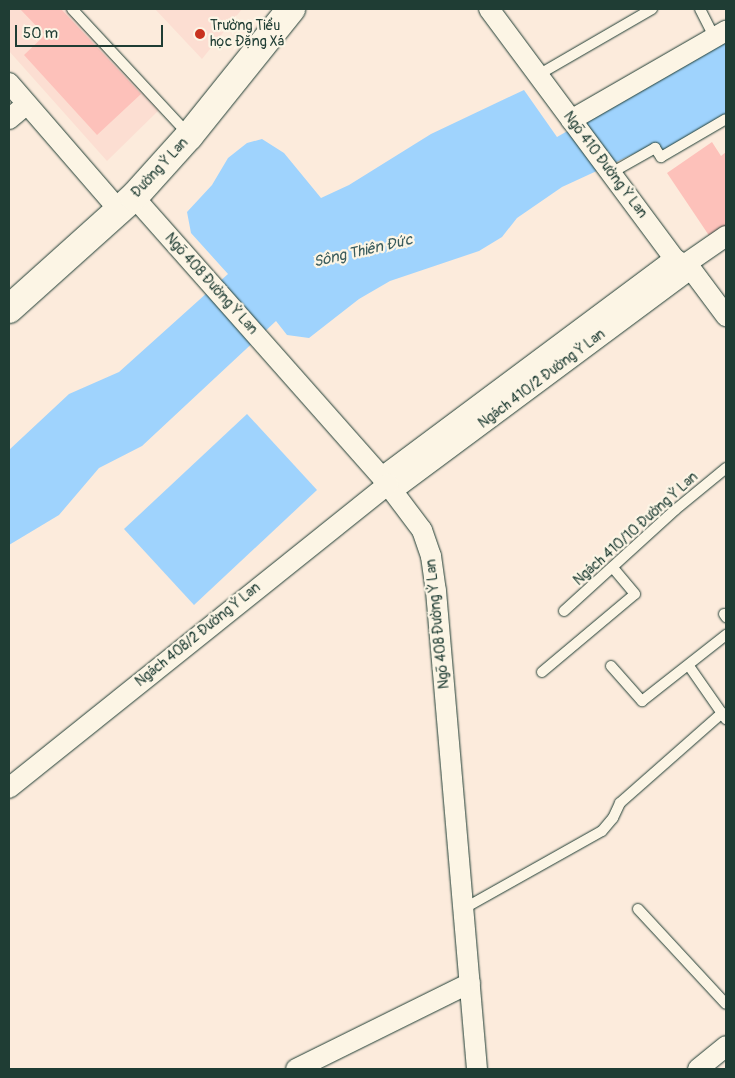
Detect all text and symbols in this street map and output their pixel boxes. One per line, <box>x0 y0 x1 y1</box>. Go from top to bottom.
scale bar <box>18 15 165 47</box>
place label: Trường Tiểu học Đặng Xá <box>210 18 284 50</box>
text: 50 m <box>23 24 58 43</box>
marker: Trường Tiểu học Đặng Xá <box>194 28 206 40</box>
street label: Ngõ 410 Đường Ỷ Lan <box>560 109 650 221</box>
street label: Đường Ỷ Lan <box>128 135 192 201</box>
street label: Ngõ 408 Đường Ỷ Lan <box>161 230 261 338</box>
water label: Sông Thiên Đức <box>312 231 414 271</box>
street label: Ngách 410/2 Đường Ỷ Lan <box>475 326 609 432</box>
street label: Ngách 410/10 Đường Ỷ Lan <box>570 469 702 589</box>
street label: Ngõ 408 Đường Ỷ Lan <box>423 558 453 690</box>
street label: Ngách 408/2 Đường Ỷ Lan <box>132 579 264 691</box>

